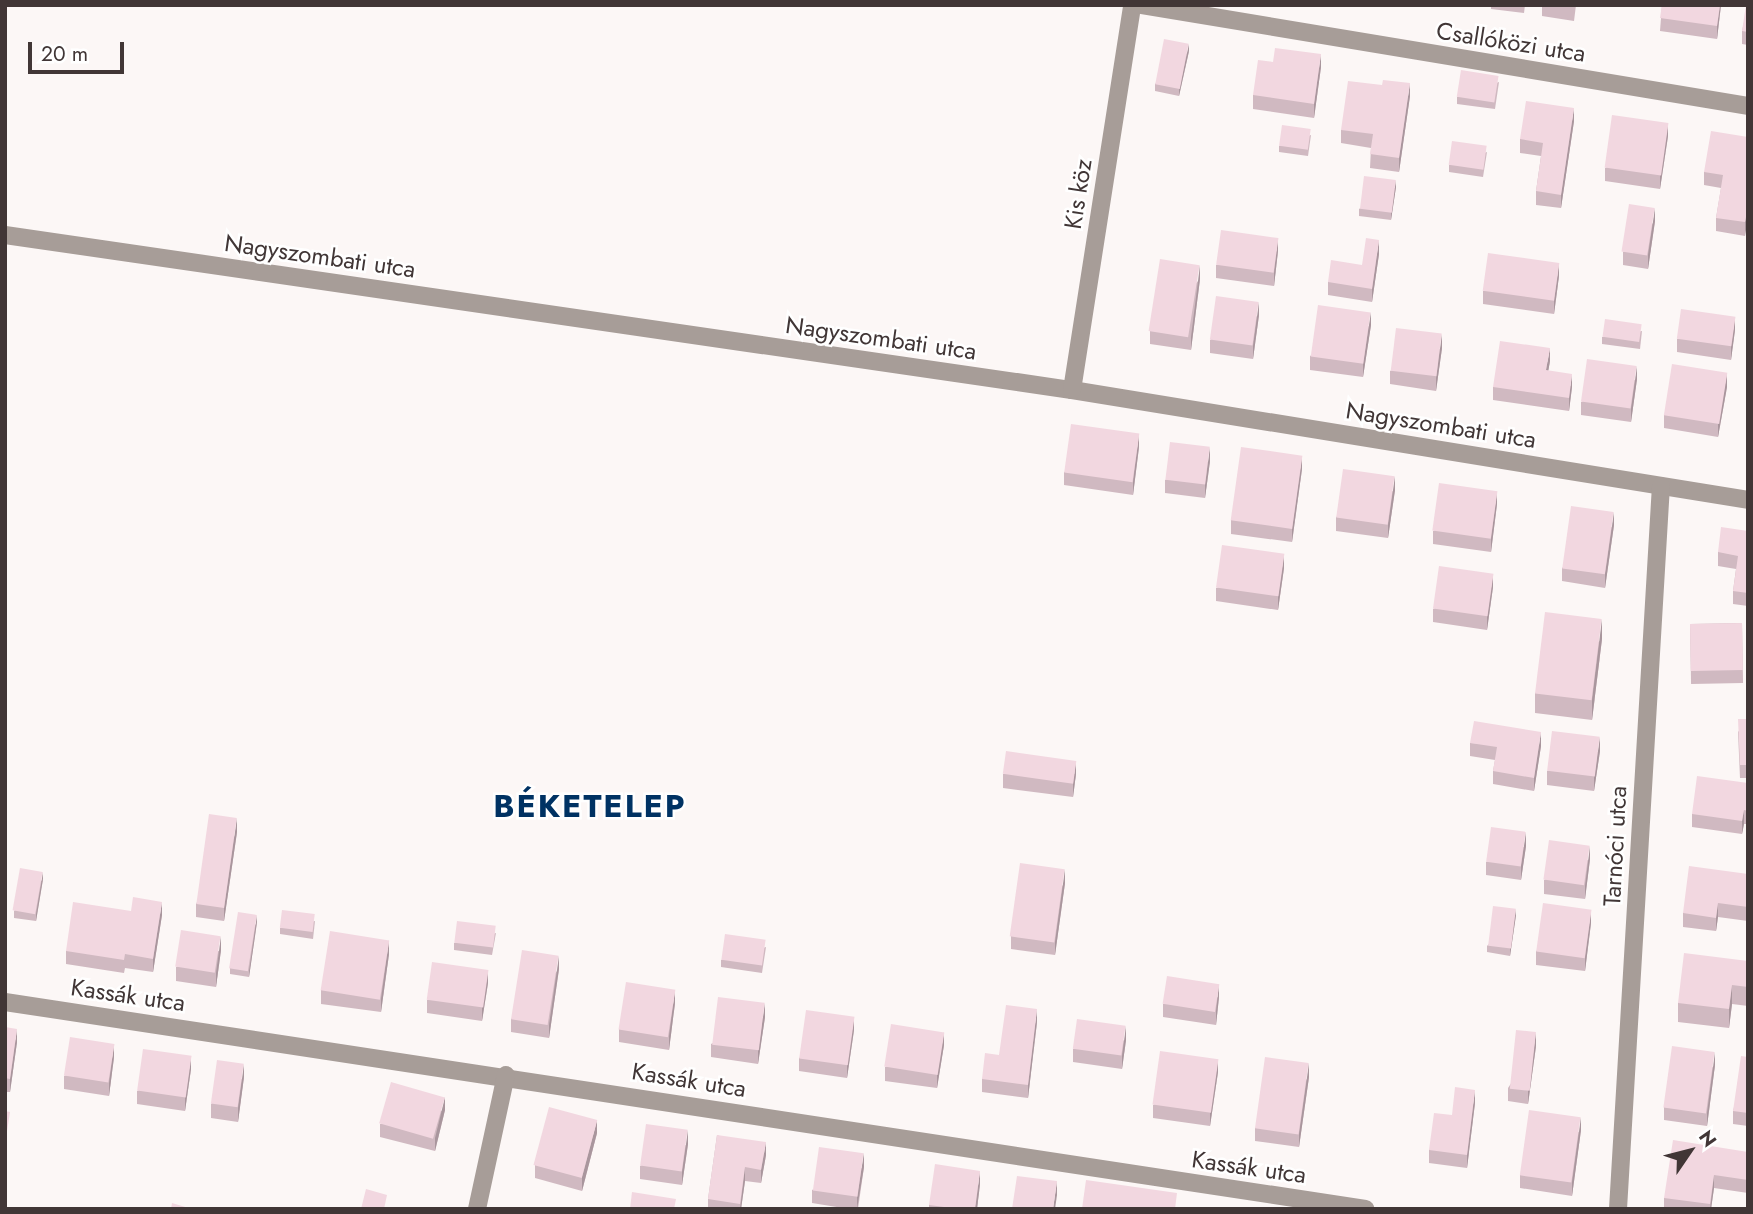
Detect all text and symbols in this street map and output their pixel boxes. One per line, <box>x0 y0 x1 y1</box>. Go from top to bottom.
street label: Csallóközi utca <box>1434 16 1588 68</box>
scale bar <box>32 28 128 72</box>
text: 20 m <box>41 39 88 69</box>
street label: Kis köz <box>1058 157 1098 231</box>
street label: Nagyszombati utca <box>223 228 417 284</box>
street label: Nagyszombati utca <box>784 310 978 366</box>
street label: Nagyszombati utca <box>1344 396 1538 454</box>
street label: Tarnóci utca <box>1597 785 1633 907</box>
district label: BÉKETELEP <box>494 787 686 825</box>
street label: Kassák utca <box>69 973 187 1017</box>
street label: Kassák utca <box>630 1057 748 1103</box>
north arrow <box>1655 1116 1725 1186</box>
text: N <box>1692 1125 1723 1153</box>
street label: Kassák utca <box>1190 1145 1308 1189</box>

